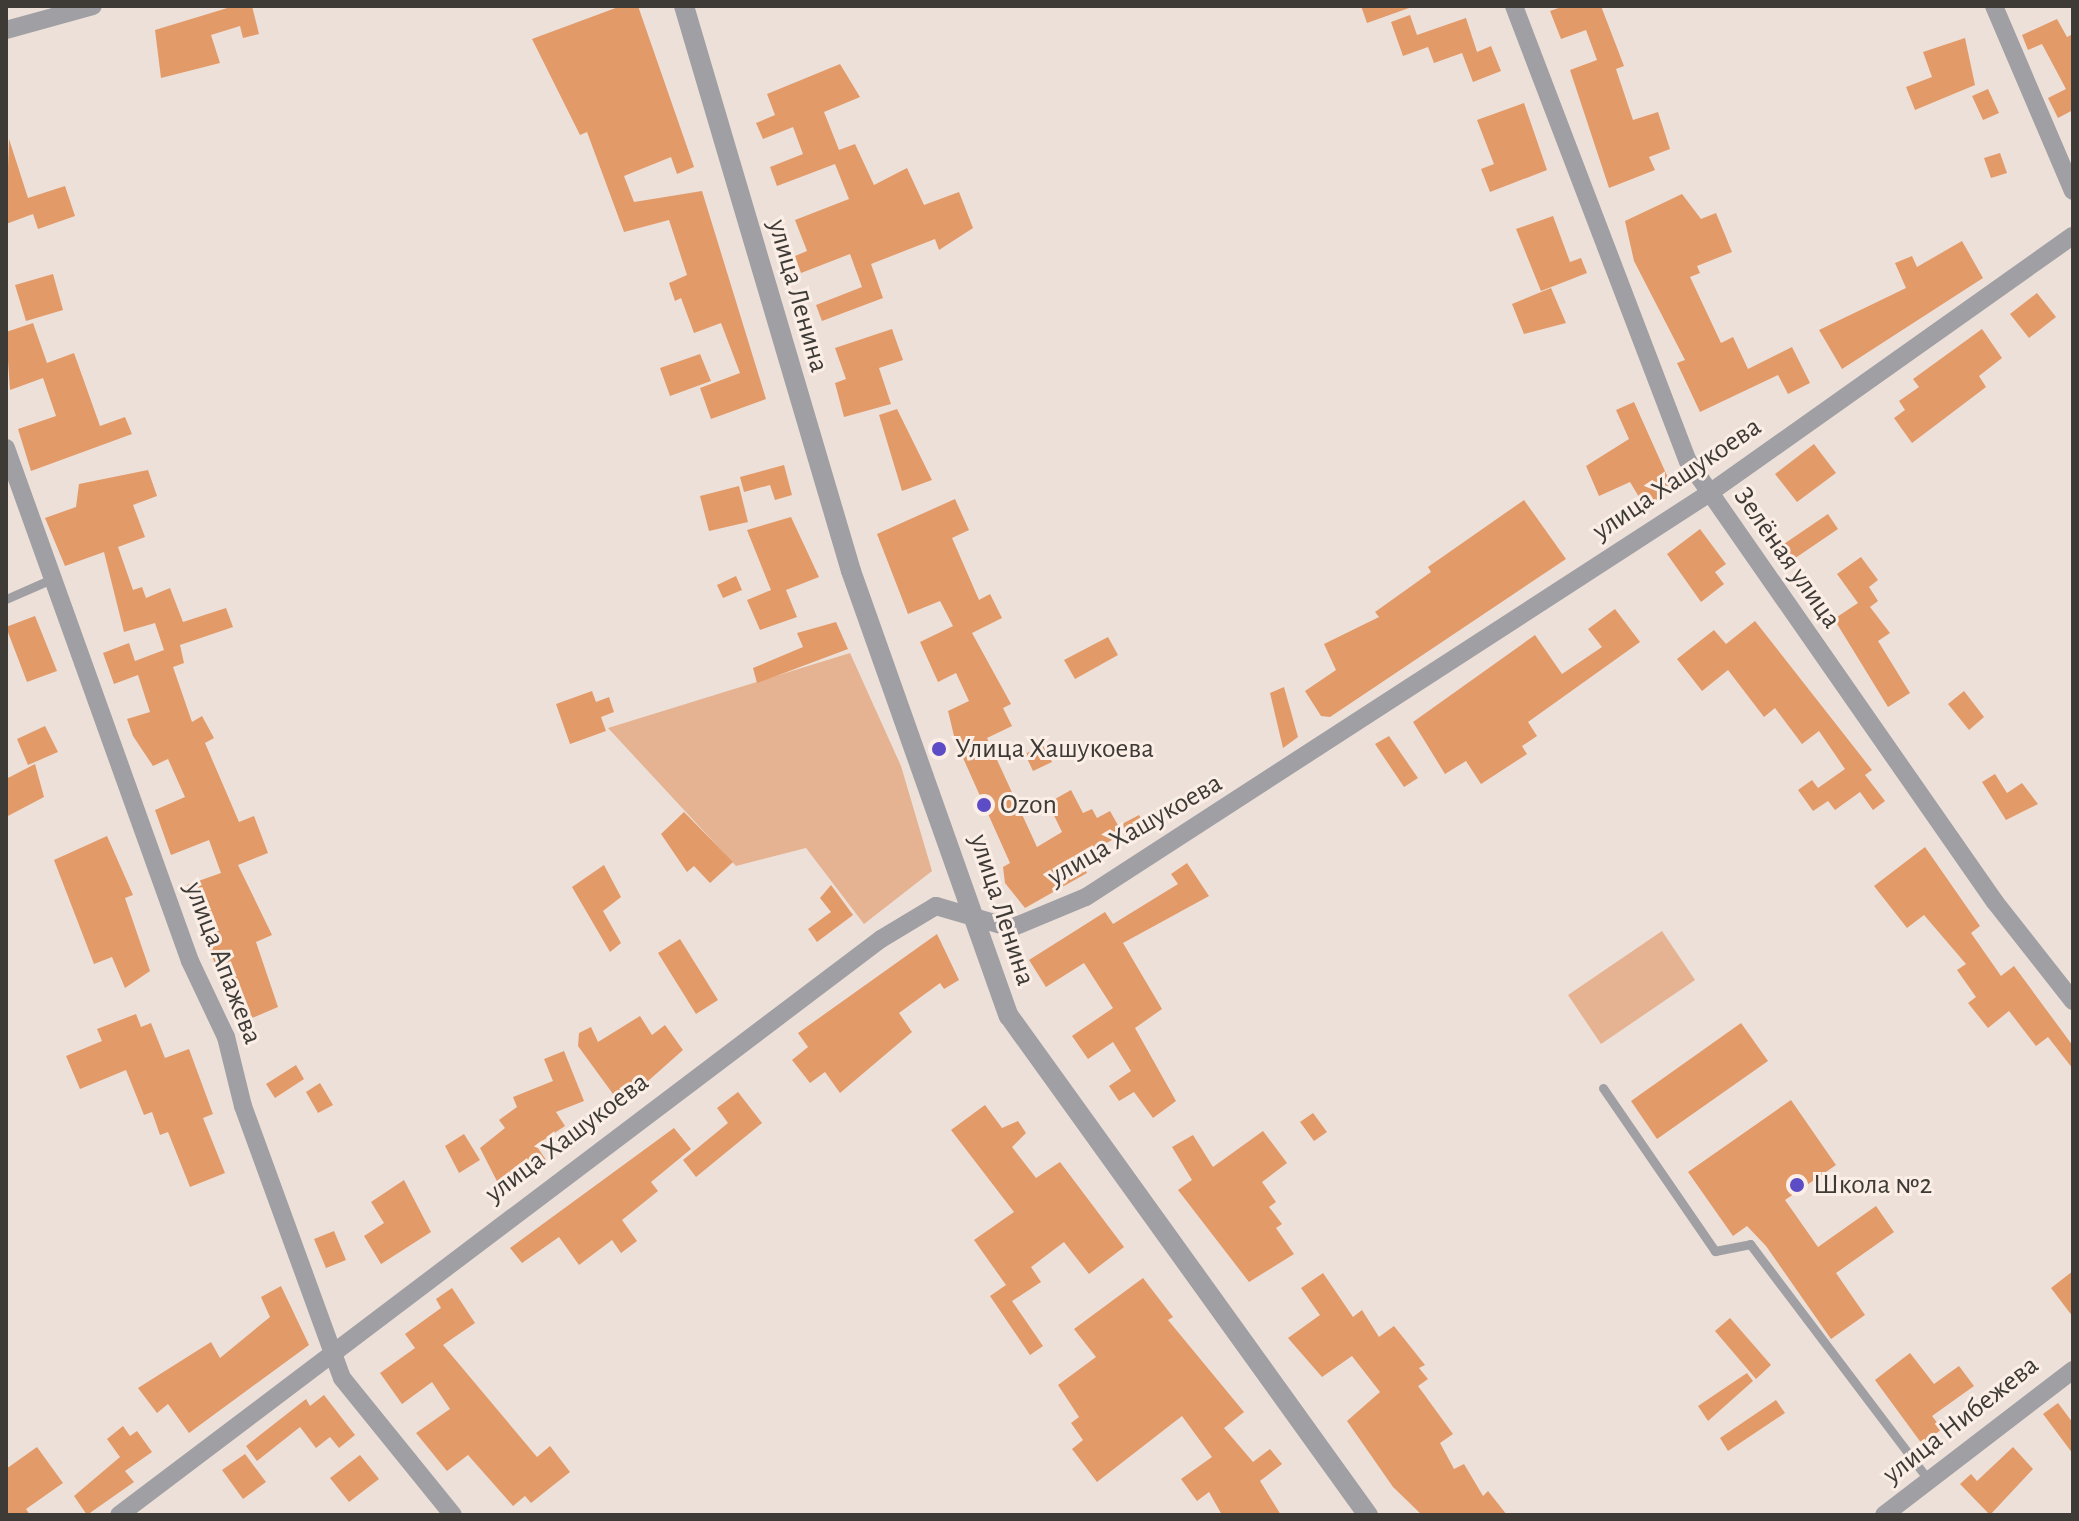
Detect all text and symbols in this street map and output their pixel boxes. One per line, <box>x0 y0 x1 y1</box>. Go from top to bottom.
street label: улица Ленина <box>760 216 836 376</box>
street label: улица Хашукоева <box>1586 410 1768 548</box>
street label: Зелёная улица <box>1726 481 1848 635</box>
place label: Улица Хашукоева <box>955 732 1154 766</box>
marker: Улица Хашукоева <box>930 740 948 758</box>
street label: улица Хашукоева <box>1042 766 1228 894</box>
place label: Ozon <box>1000 788 1057 822</box>
marker: Ozon <box>975 796 993 814</box>
street label: улица Ленина <box>962 830 1042 990</box>
street label: улица Апажева <box>177 877 269 1049</box>
street label: улица Хашукоева <box>479 1066 655 1210</box>
place label: Школа №2 <box>1813 1168 1932 1202</box>
marker: Школа №2 <box>1788 1176 1806 1194</box>
street label: улица Нибежева <box>1876 1349 2046 1491</box>

